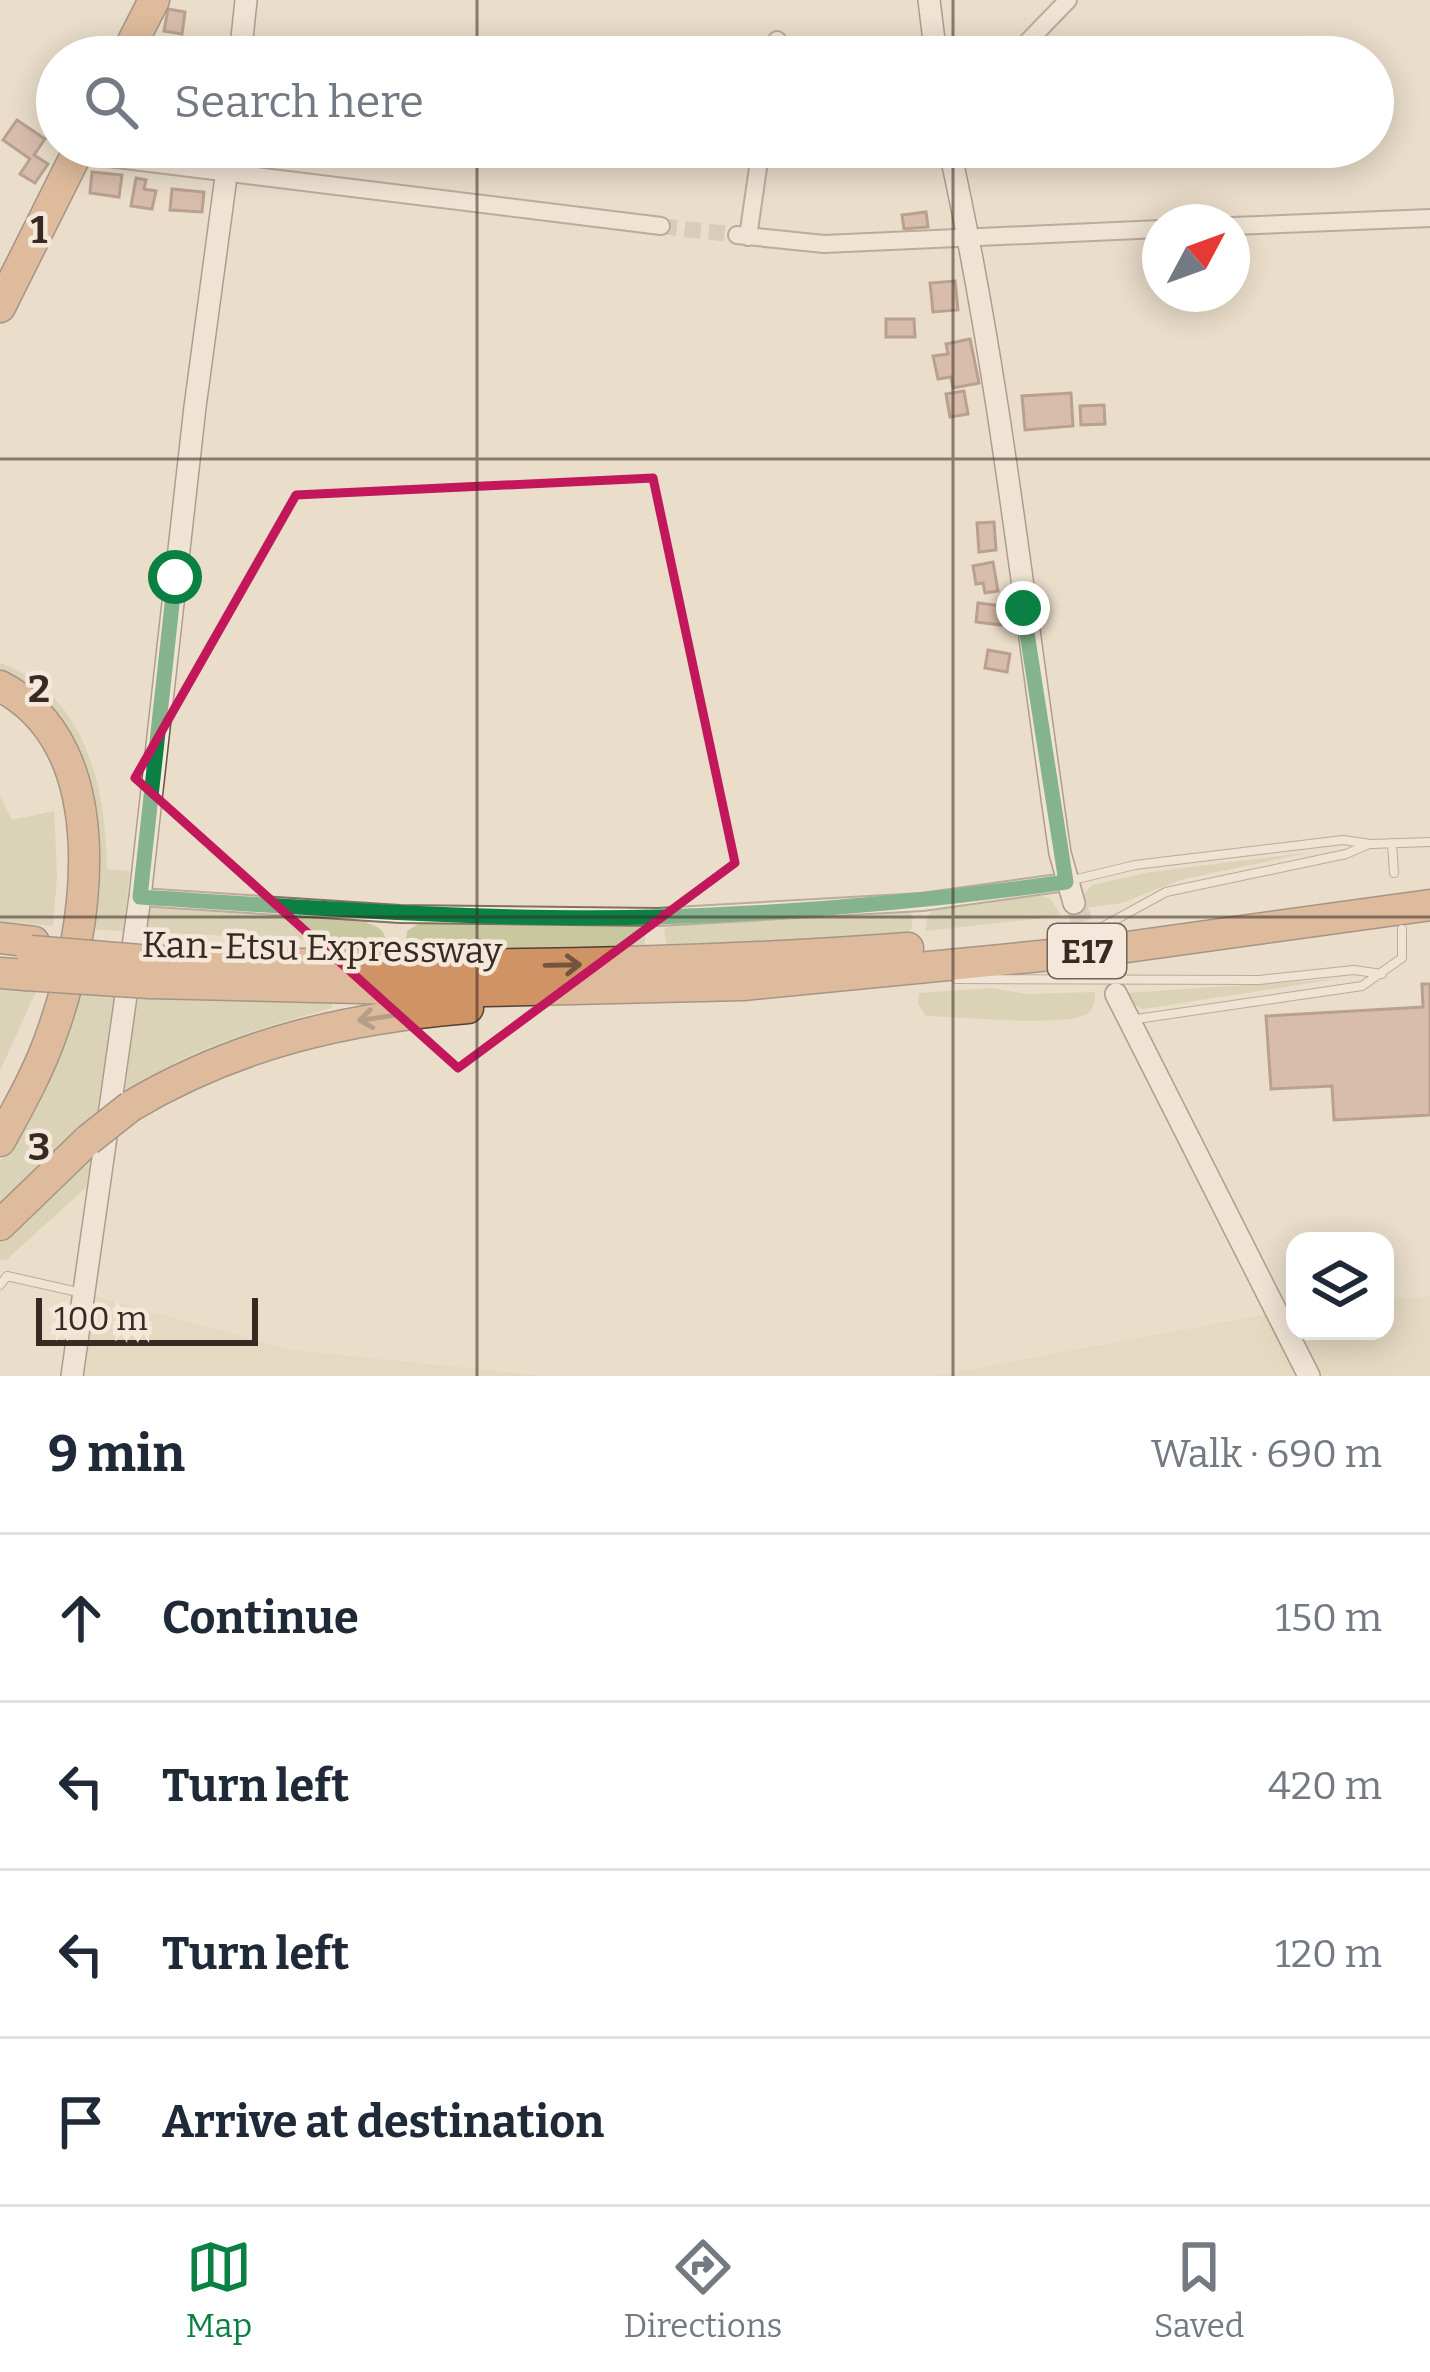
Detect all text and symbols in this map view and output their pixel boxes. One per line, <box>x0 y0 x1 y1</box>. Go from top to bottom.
search box <box>36 36 1394 168</box>
icon: search <box>78 69 144 135</box>
text: Search here <box>174 75 424 129</box>
north arrow <box>1142 204 1250 312</box>
text: 1 <box>31 207 48 253</box>
route start <box>148 550 202 604</box>
route end <box>996 581 1050 635</box>
text: 2 <box>28 666 50 712</box>
street label: Kan-Etsu Expressway <box>141 923 504 973</box>
road number: E17 <box>1048 924 1126 978</box>
one-way arrow <box>543 953 582 976</box>
one-way arrow <box>357 1007 396 1029</box>
text: 3 <box>28 1124 50 1170</box>
map controls <box>1286 1232 1394 1340</box>
button: layers <box>1286 1232 1394 1340</box>
scale bar <box>36 1292 258 1345</box>
text: 100 m <box>54 1299 148 1339</box>
text: 9 min <box>48 1423 185 1485</box>
text: Walk · 690 m <box>1151 1431 1382 1477</box>
icon: ahead <box>48 1585 114 1651</box>
text: Continue <box>162 1591 359 1645</box>
text: 150 m <box>1275 1595 1382 1641</box>
icon: left <box>48 1753 114 1819</box>
text: Turn left <box>162 1759 349 1813</box>
text: 420 m <box>1268 1763 1382 1809</box>
icon: left <box>48 1921 114 1987</box>
text: Turn left <box>162 1927 349 1981</box>
text: 120 m <box>1275 1931 1382 1977</box>
icon: arrive <box>48 2089 114 2155</box>
text: Arrive at destination <box>162 2095 604 2149</box>
tab: Map <box>186 2234 252 2346</box>
tab: Directions <box>624 2234 782 2346</box>
tab: Saved <box>1154 2234 1244 2346</box>

